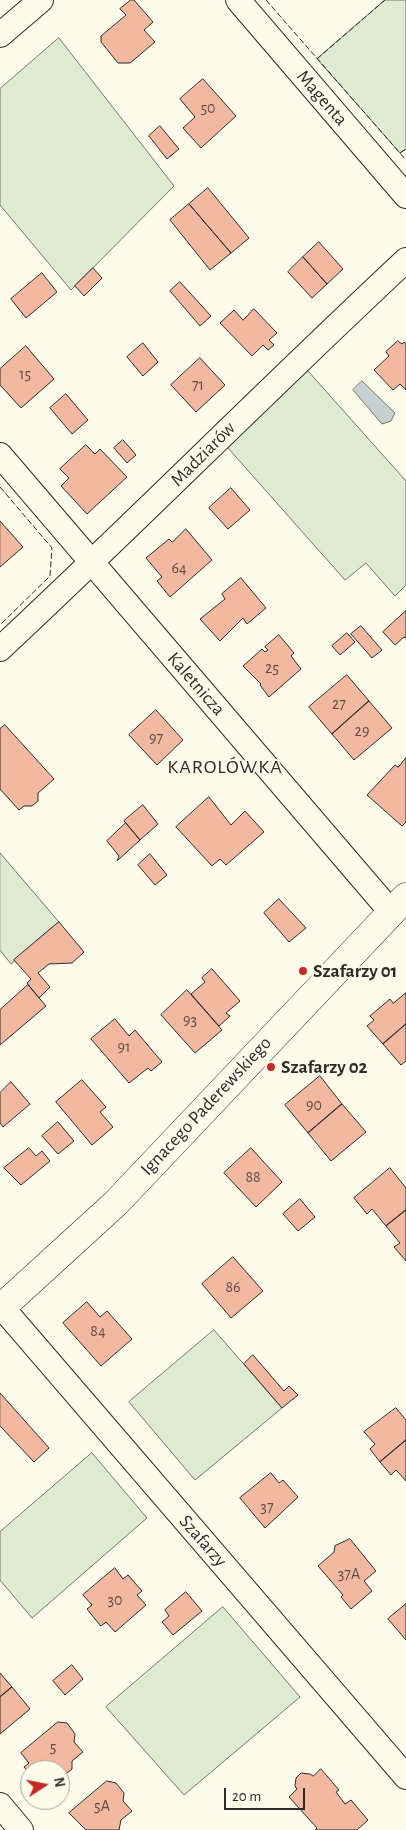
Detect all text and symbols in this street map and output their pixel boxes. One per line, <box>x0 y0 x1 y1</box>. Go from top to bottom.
street label: Magenta <box>292 66 352 130</box>
house number: 50 <box>200 98 216 118</box>
house number: 15 <box>19 364 31 384</box>
house number: 71 <box>192 375 204 395</box>
street label: Madziarów <box>166 417 240 491</box>
house number: 64 <box>171 558 187 578</box>
street label: Kaletnicza <box>162 648 230 720</box>
house number: 25 <box>265 658 279 678</box>
house number: 27 <box>332 694 346 714</box>
house number: 29 <box>355 721 369 741</box>
house number: 97 <box>149 728 163 748</box>
district label: KAROLÓWKA <box>166 755 284 779</box>
place label: Szafarzy 01 <box>313 960 397 982</box>
marker: Szafarzy 01 <box>297 965 309 977</box>
house number: 93 <box>183 1010 197 1030</box>
street label: Ignacego Paderewskiego <box>136 1032 276 1180</box>
house number: 91 <box>117 1037 131 1057</box>
place label: Szafarzy 02 <box>281 1056 368 1078</box>
marker: Szafarzy 02 <box>265 1061 277 1073</box>
house number: 90 <box>306 1095 322 1115</box>
house number: 88 <box>245 1167 261 1187</box>
house number: 86 <box>225 1277 241 1297</box>
house number: 84 <box>90 1321 106 1341</box>
house number: 37 <box>260 1497 274 1517</box>
street label: Szafarzy <box>174 1510 232 1572</box>
house number: 37A <box>338 1564 360 1584</box>
house number: 30 <box>107 1590 123 1610</box>
house number: 5 <box>50 1737 56 1757</box>
north arrow <box>20 1760 70 1810</box>
text: N <box>51 1776 67 1788</box>
scale bar <box>226 1778 307 1810</box>
text: 20 m <box>232 1789 261 1804</box>
house number: 5A <box>94 1796 110 1816</box>

